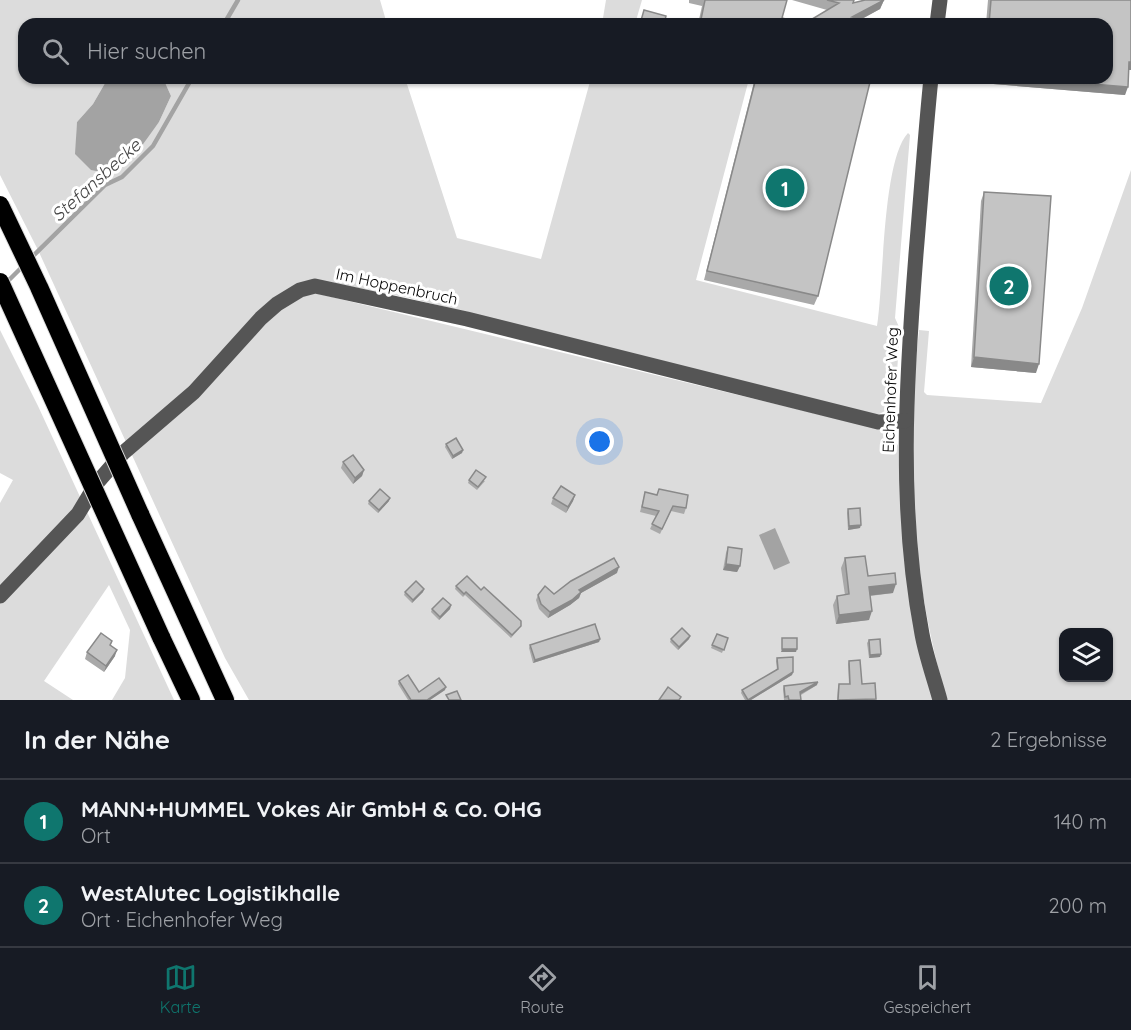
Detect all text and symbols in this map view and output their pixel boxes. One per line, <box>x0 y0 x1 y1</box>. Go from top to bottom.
search box <box>18 18 1113 84</box>
icon: search <box>39 35 72 68</box>
text: Hier suchen <box>87 37 206 65</box>
water label: Stefansbecke <box>47 133 146 226</box>
pin: 1 <box>766 166 804 210</box>
street label: Im Hoppenbruch <box>334 263 460 309</box>
pin: 2 <box>990 264 1028 308</box>
street label: Eichenhofer Weg <box>878 327 902 453</box>
your location <box>585 427 614 456</box>
map controls <box>1059 628 1113 682</box>
button: layers <box>1059 628 1113 682</box>
text: In der Nähe <box>24 723 170 756</box>
text: 2 Ergebnisse <box>990 727 1107 752</box>
text: MANN+HUMMEL Vokes Air GmbH & Co. OHG <box>81 795 542 823</box>
text: 1 <box>40 809 47 834</box>
text: 140 m <box>1054 809 1107 834</box>
text: Ort <box>81 823 111 848</box>
text: WestAlutec Logistikhalle <box>81 879 340 907</box>
text: 2 <box>38 893 49 918</box>
text: 200 m <box>1048 893 1107 918</box>
text: Ort · Eichenhofer Weg <box>81 907 283 932</box>
tab: Karte <box>160 961 201 1017</box>
tab: Route <box>520 961 564 1017</box>
tab: Gespeichert <box>883 961 971 1017</box>

